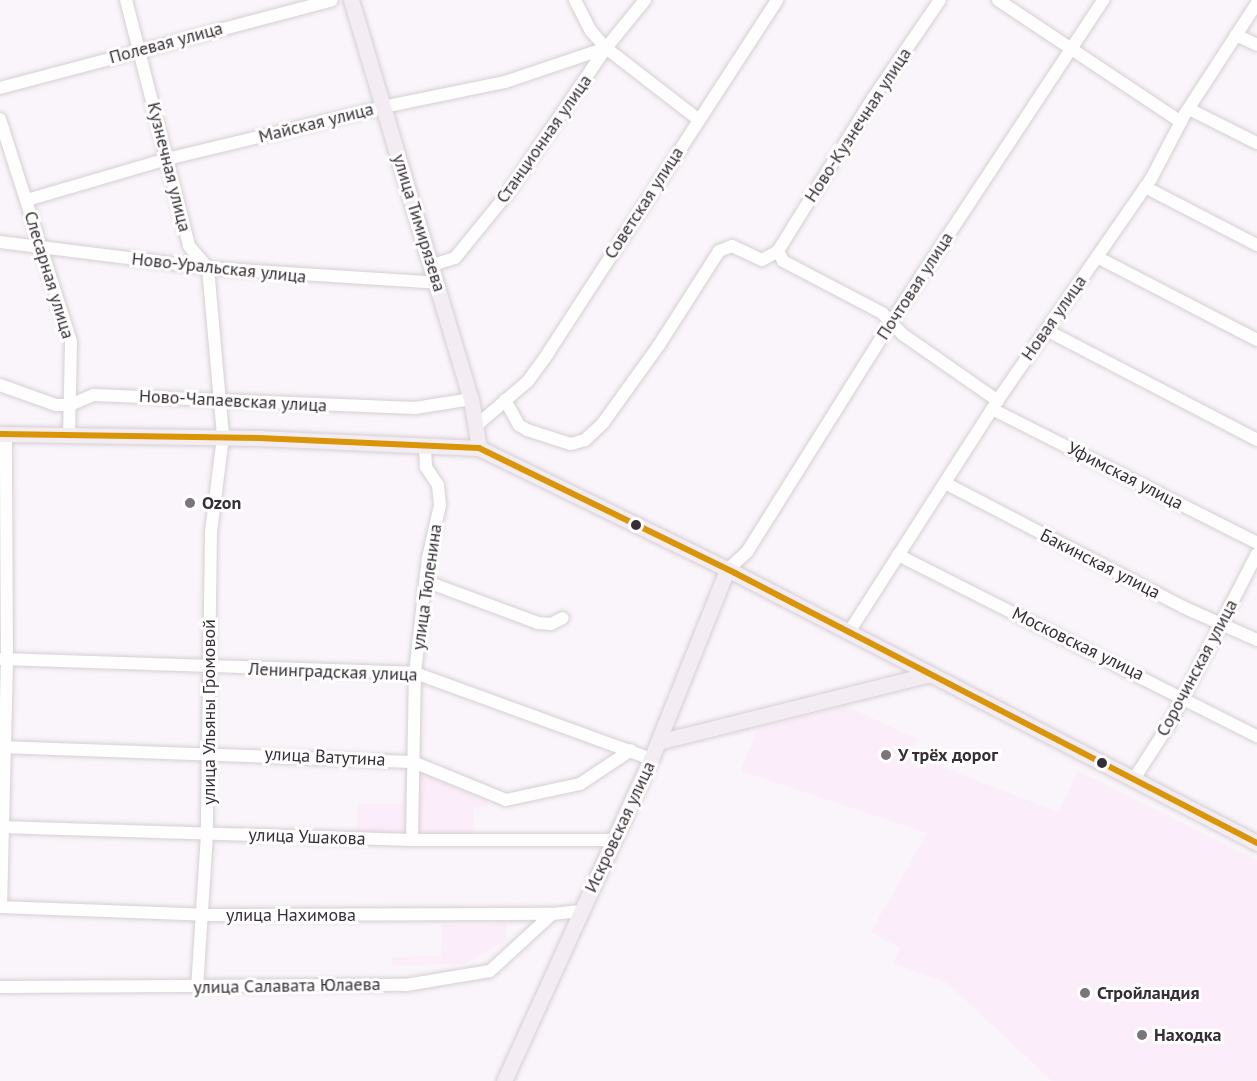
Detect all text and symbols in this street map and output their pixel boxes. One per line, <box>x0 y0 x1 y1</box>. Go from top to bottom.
street label: Полевая улица <box>107 17 225 69</box>
street label: Ново-Кузнечная улица <box>800 44 916 206</box>
street label: Станционная улица <box>492 71 596 207</box>
street label: Майская улица <box>256 98 376 148</box>
street label: Кузнечная улица <box>142 100 196 234</box>
street label: Советская улица <box>600 143 688 263</box>
street label: улица Тимирязева <box>388 151 450 295</box>
street label: Слесарная улица <box>19 209 79 341</box>
street label: Почтовая улица <box>872 228 958 344</box>
street label: Ново-Уральская улица <box>131 248 307 288</box>
street label: Новая улица <box>1017 271 1091 365</box>
street label: Ново-Чапаевская улица <box>138 385 328 417</box>
street label: Уфимская улица <box>1063 437 1187 515</box>
place label: Ozon <box>202 492 241 514</box>
marker: Ozon <box>183 496 197 510</box>
unlabelled marker <box>630 519 642 531</box>
street label: улица Тюленина <box>407 522 447 652</box>
street label: Бакинская улица <box>1036 524 1164 604</box>
street label: Сорочинская улица <box>1152 596 1242 740</box>
street label: Московская улица <box>1009 603 1147 685</box>
street label: улица Ульяны Громовой <box>198 619 220 805</box>
street label: Ленинградская улица <box>248 658 418 686</box>
street label: улица Ватутина <box>264 743 386 771</box>
place label: У трёх дорог <box>898 744 999 766</box>
marker: У трёх дорог <box>879 748 893 762</box>
unlabelled marker <box>1096 757 1108 769</box>
street label: Искровская улица <box>580 758 660 896</box>
street label: улица Ушакова <box>248 824 366 850</box>
street label: улица Нахимова <box>226 904 356 926</box>
street label: улица Салавата Юлаева <box>193 974 381 998</box>
place label: Стройландия <box>1097 982 1199 1004</box>
marker: Стройландия <box>1078 986 1092 1000</box>
place label: Находка <box>1154 1024 1222 1046</box>
marker: Находка <box>1135 1028 1149 1042</box>

